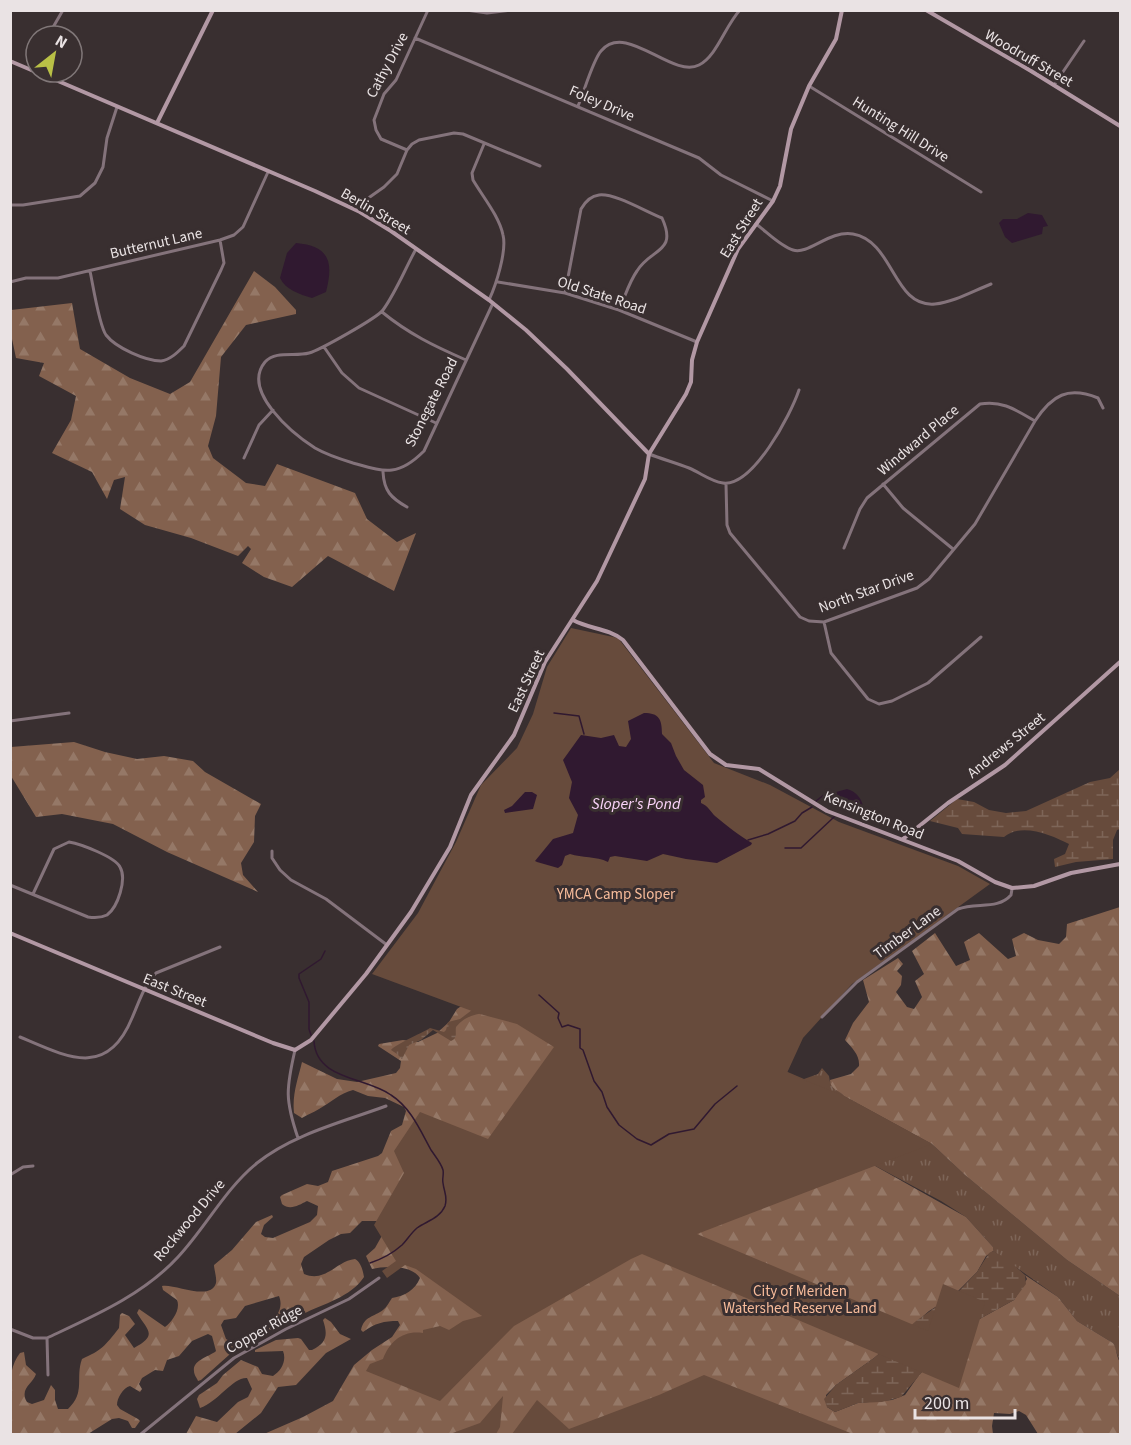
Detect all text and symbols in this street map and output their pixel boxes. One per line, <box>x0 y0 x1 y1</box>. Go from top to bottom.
north arrow <box>24 24 84 84</box>
street label: Woodruff Street <box>981 25 1077 92</box>
street label: Cathy Drive <box>361 29 414 102</box>
text: N <box>51 30 71 54</box>
street label: Foley Drive <box>566 80 638 127</box>
street label: Hunting Hill Drive <box>848 91 953 168</box>
street label: Berlin Street <box>337 183 415 240</box>
street label: East Street <box>715 194 768 262</box>
street label: Butternut Lane <box>108 223 204 264</box>
street label: Old State Road <box>555 271 649 320</box>
street label: Stonegate Road <box>400 354 463 451</box>
street label: Windward Place <box>873 400 964 481</box>
street label: North Star Drive <box>816 565 917 618</box>
street label: East Street <box>503 646 550 716</box>
street label: Andrews Street <box>963 707 1050 783</box>
street label: Kensington Road <box>821 786 927 845</box>
water label: Sloper's Pond <box>592 793 681 815</box>
park label: YMCA Camp Sloper <box>556 884 676 905</box>
street label: Timber Lane <box>869 901 945 964</box>
street label: East Street <box>140 968 210 1013</box>
street label: Rockwood Drive <box>149 1175 230 1266</box>
park label: City of Meriden Watershed Reserve Land <box>723 1281 877 1319</box>
street label: Copper Ridge <box>222 1300 306 1359</box>
scale bar <box>915 1382 1016 1420</box>
text: 200 m <box>924 1391 969 1416</box>

